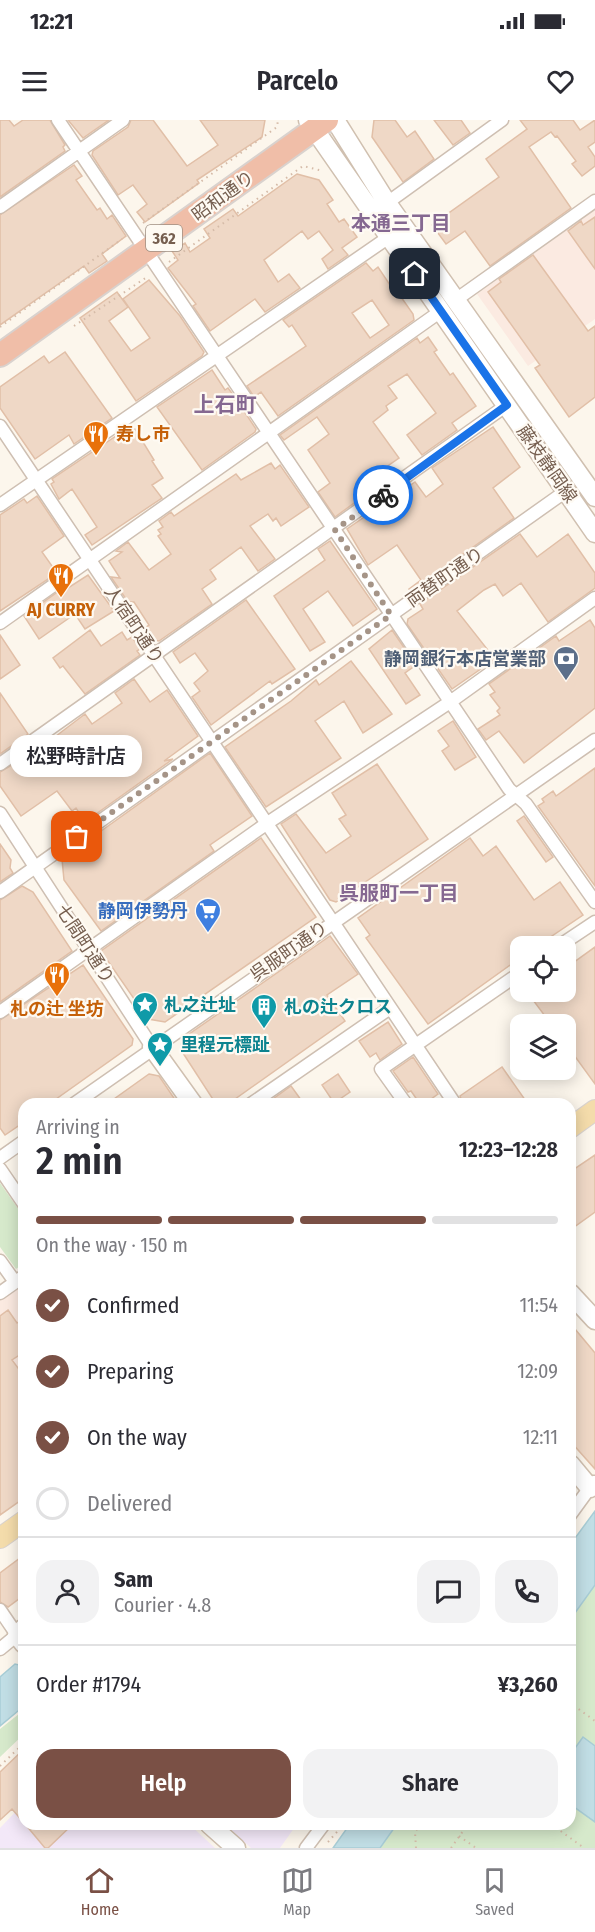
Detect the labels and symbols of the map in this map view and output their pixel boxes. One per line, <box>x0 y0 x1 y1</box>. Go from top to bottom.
street label: 昭和通り <box>187 166 259 226</box>
district label: 本通三丁目 <box>351 211 451 235</box>
road number: 362 <box>146 225 182 251</box>
pin <box>389 248 440 299</box>
district label: 上石町 <box>194 392 257 418</box>
restaurant icon: 寿し市 <box>81 419 111 457</box>
street label: 藤枝静岡線 <box>512 421 582 507</box>
place label: 寿し市 <box>116 423 170 445</box>
courier <box>353 465 413 525</box>
street label: 両替町通り <box>402 542 488 612</box>
restaurant icon: AJ CURRY <box>46 561 76 599</box>
street label: 人宿町通り <box>100 582 168 668</box>
place label: AJ CURRY <box>26 599 95 621</box>
bank icon: 静岡銀行本店営業部 <box>551 644 581 682</box>
place label: 静岡銀行本店営業部 <box>384 648 546 670</box>
callout: 松野時計店 <box>11 735 143 777</box>
pin <box>51 811 102 862</box>
district label: 呉服町一丁目 <box>339 881 459 905</box>
supermarket icon: 静岡伊勢丹 <box>193 896 223 934</box>
street label: 七間町通り <box>51 900 119 988</box>
place label: 静岡伊勢丹 <box>98 900 188 922</box>
street label: 呉服町通り <box>246 916 332 986</box>
restaurant icon: 札の辻 坐坊 <box>42 960 72 998</box>
place icon: 札之辻址 <box>130 990 160 1028</box>
building icon: 札の辻クロス <box>249 992 279 1030</box>
place label: 札之辻址 <box>164 994 236 1016</box>
place label: 札の辻クロス <box>284 996 392 1018</box>
place label: 札の辻 坐坊 <box>10 998 104 1020</box>
place icon: 里程元標趾 <box>145 1030 175 1068</box>
place label: 里程元標趾 <box>180 1034 270 1056</box>

